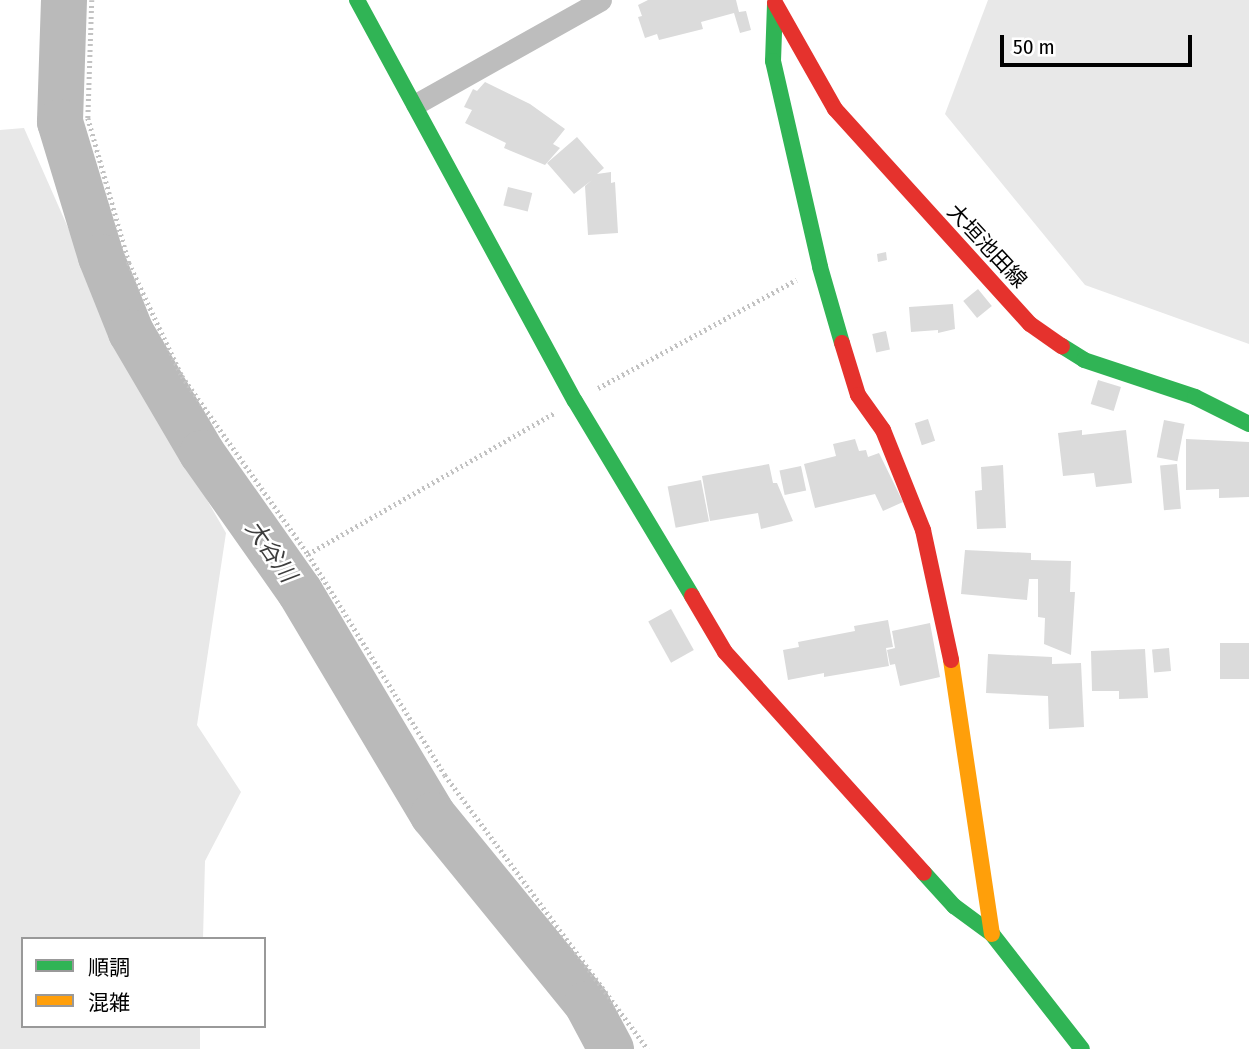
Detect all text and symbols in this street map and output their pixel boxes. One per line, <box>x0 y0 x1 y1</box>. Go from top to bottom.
scale bar <box>1004 21 1196 65</box>
text: 50 m <box>1013 34 1055 60</box>
street label: 大垣池田線 <box>942 199 1032 293</box>
water label: 大谷川 <box>240 515 302 587</box>
legend <box>21 937 266 1028</box>
text: 順調 <box>88 955 130 981</box>
text: 混雑 <box>88 990 130 1016</box>

